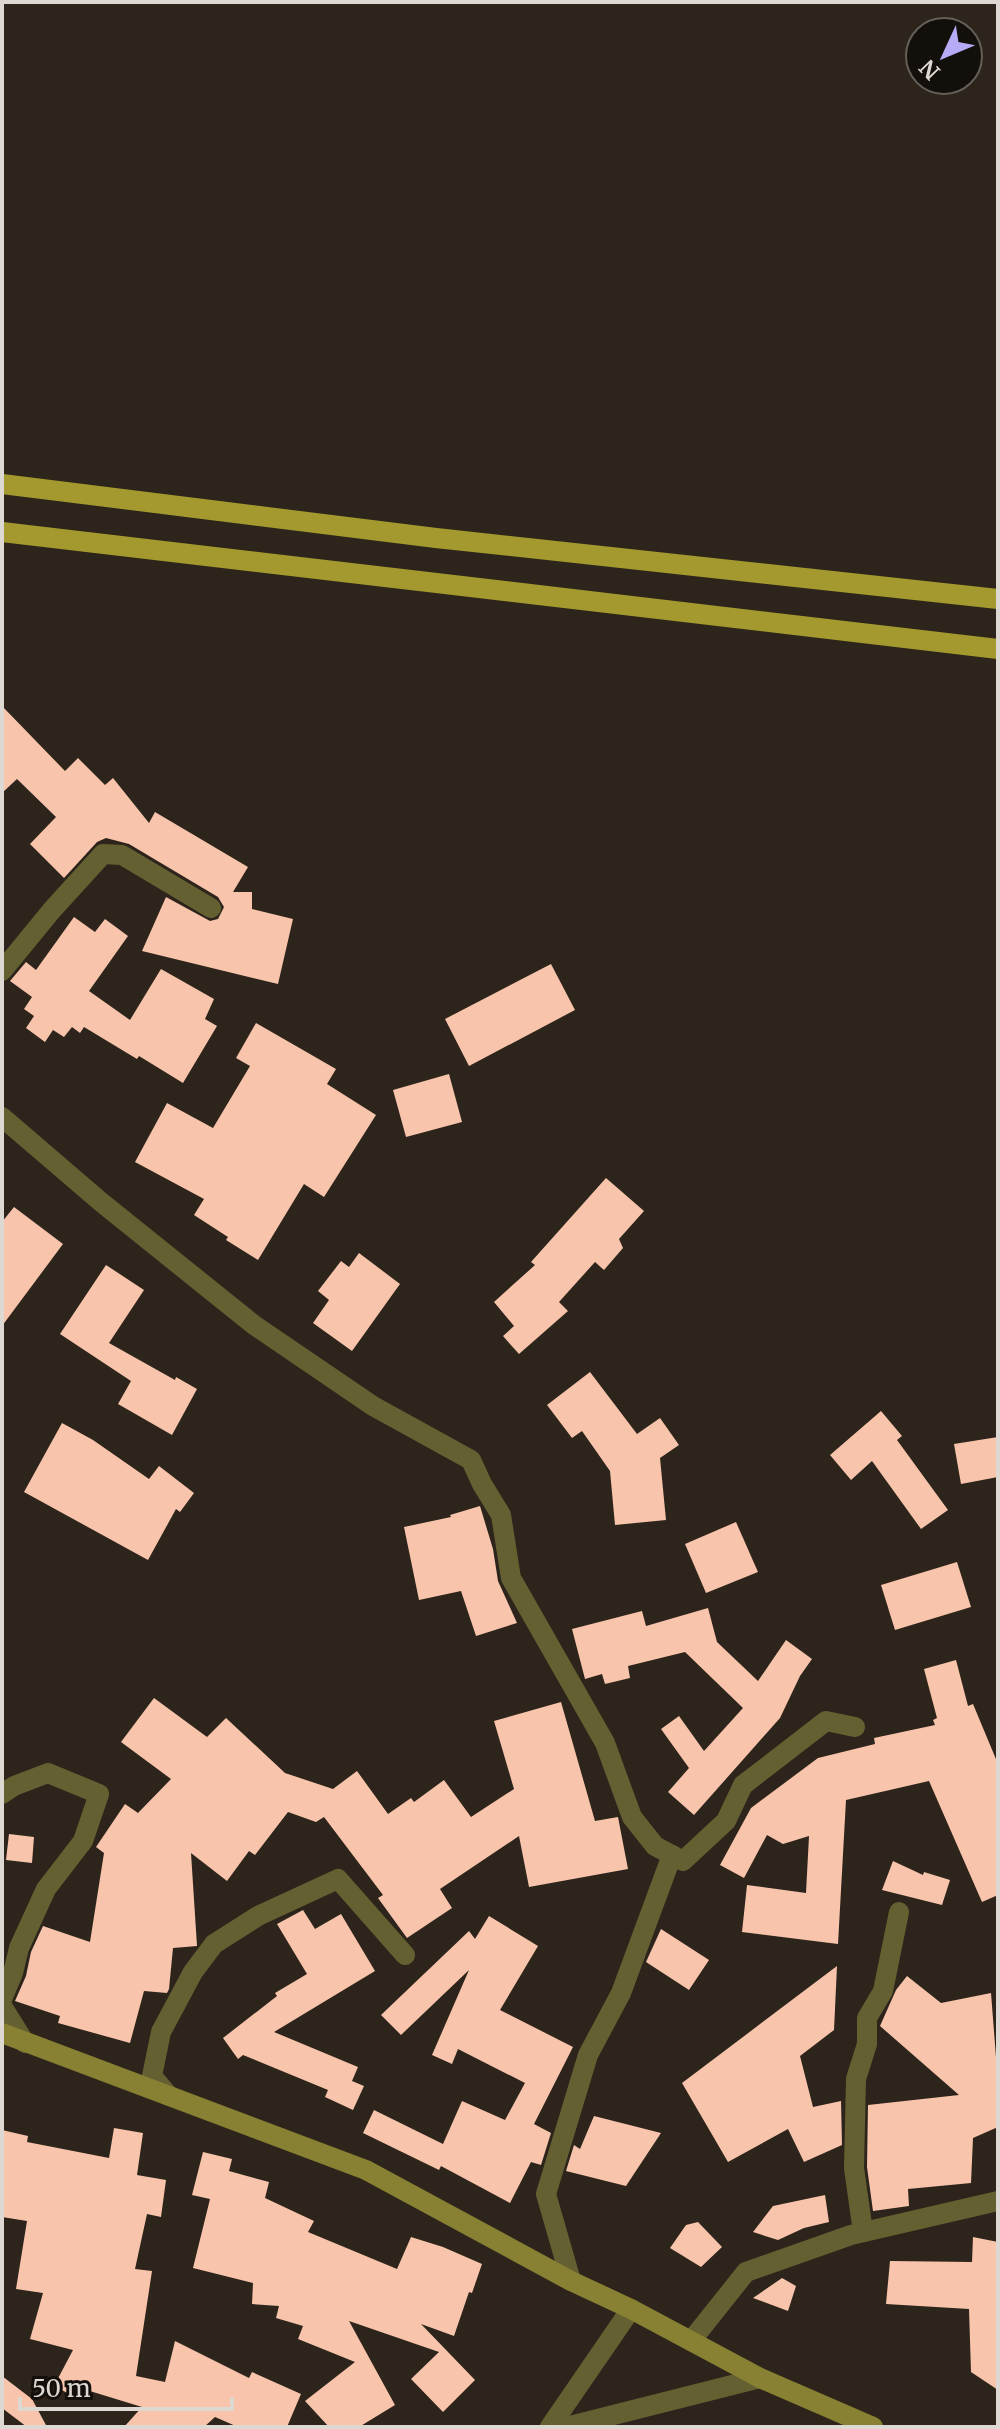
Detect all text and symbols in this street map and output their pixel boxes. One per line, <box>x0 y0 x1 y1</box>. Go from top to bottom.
north arrow <box>904 16 984 96</box>
text: N <box>913 53 946 86</box>
scale bar <box>20 2361 232 2411</box>
text: 50 m <box>32 2373 91 2404</box>

